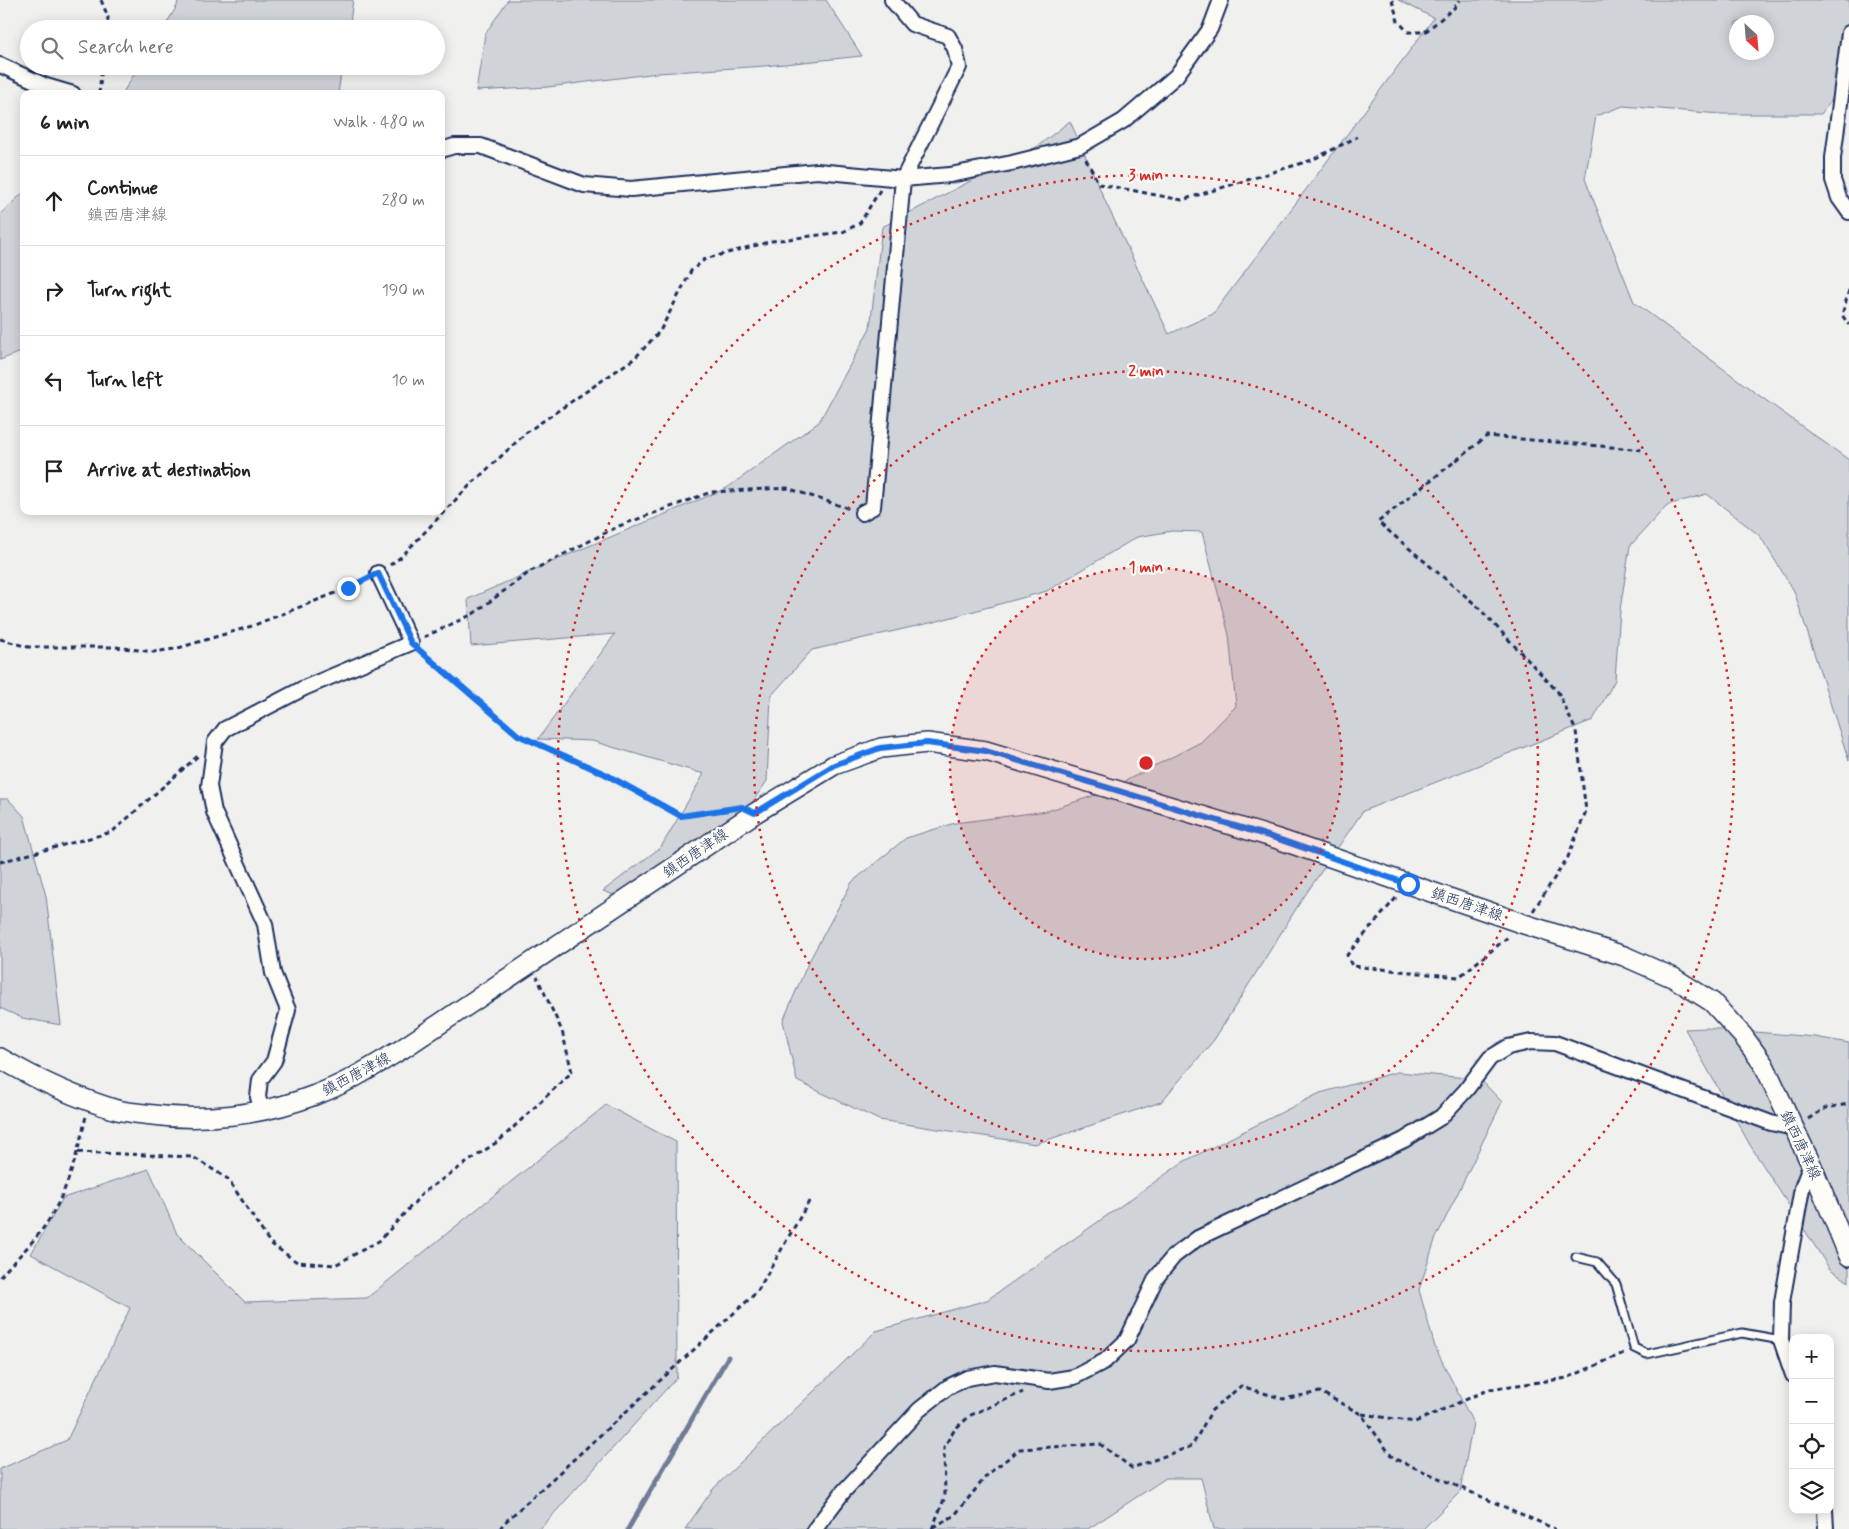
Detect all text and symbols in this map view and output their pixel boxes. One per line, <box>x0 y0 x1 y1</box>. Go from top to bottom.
north arrow <box>1729 15 1774 60</box>
search box <box>20 20 445 75</box>
icon: search <box>38 34 66 62</box>
text: Search here <box>78 35 174 60</box>
text: 6 min <box>40 109 90 137</box>
text: Walk · 480 m <box>333 112 425 133</box>
text: 3 min <box>1129 166 1163 186</box>
text: Continue <box>87 176 158 201</box>
icon: ahead <box>40 187 68 215</box>
text: 280 m <box>382 190 425 211</box>
text: 鎮西唐津線 <box>87 205 167 226</box>
icon: right <box>40 277 68 305</box>
text: Turn right <box>87 278 171 303</box>
text: 190 m <box>382 280 425 301</box>
text: 2 min <box>1128 362 1164 382</box>
icon: left <box>40 367 68 395</box>
text: Turn left <box>87 368 163 393</box>
text: 10 m <box>392 370 425 391</box>
icon: arrive <box>40 457 68 485</box>
text: Arrive at destination <box>87 458 251 483</box>
text: 1 min <box>1129 558 1163 578</box>
route end <box>337 577 360 600</box>
centre of rings <box>1137 754 1155 772</box>
street label: 鎮西唐津線 <box>659 825 732 883</box>
route start <box>1397 873 1420 896</box>
street label: 鎮西唐津線 <box>1428 883 1505 927</box>
street label: 鎮西唐津線 <box>319 1048 394 1101</box>
street label: 鎮西唐津線 <box>1775 1107 1825 1184</box>
map controls <box>1789 1334 1834 1514</box>
button: + <box>1789 1334 1834 1379</box>
button: − <box>1789 1379 1834 1424</box>
button: locate <box>1789 1424 1834 1469</box>
button: layers <box>1789 1469 1834 1514</box>

